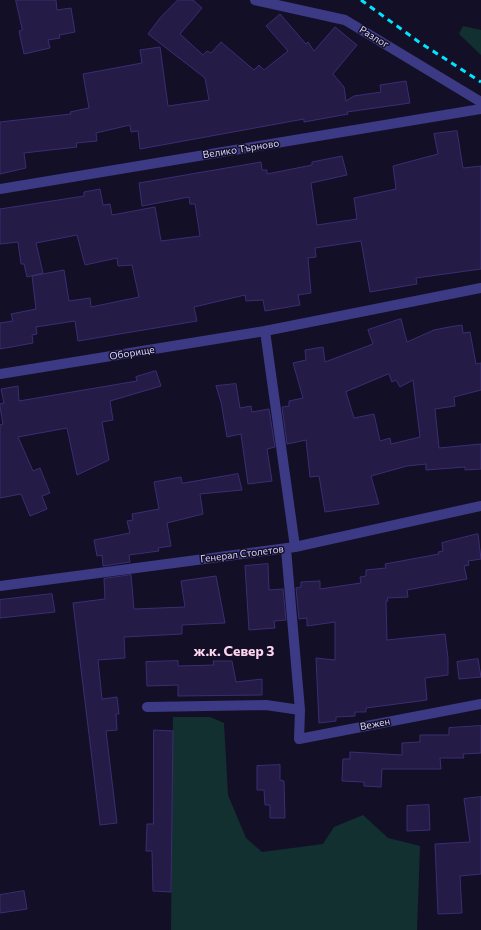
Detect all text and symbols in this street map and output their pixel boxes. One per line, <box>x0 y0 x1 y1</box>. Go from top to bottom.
street label: Разлог <box>357 24 391 50</box>
street label: Велико Търново <box>202 137 280 161</box>
street label: Оборище <box>109 344 155 362</box>
street label: Генерал Столетов <box>200 543 284 565</box>
district label: ж.к. Север 3 <box>194 643 274 659</box>
street label: Вежен <box>359 715 391 733</box>

